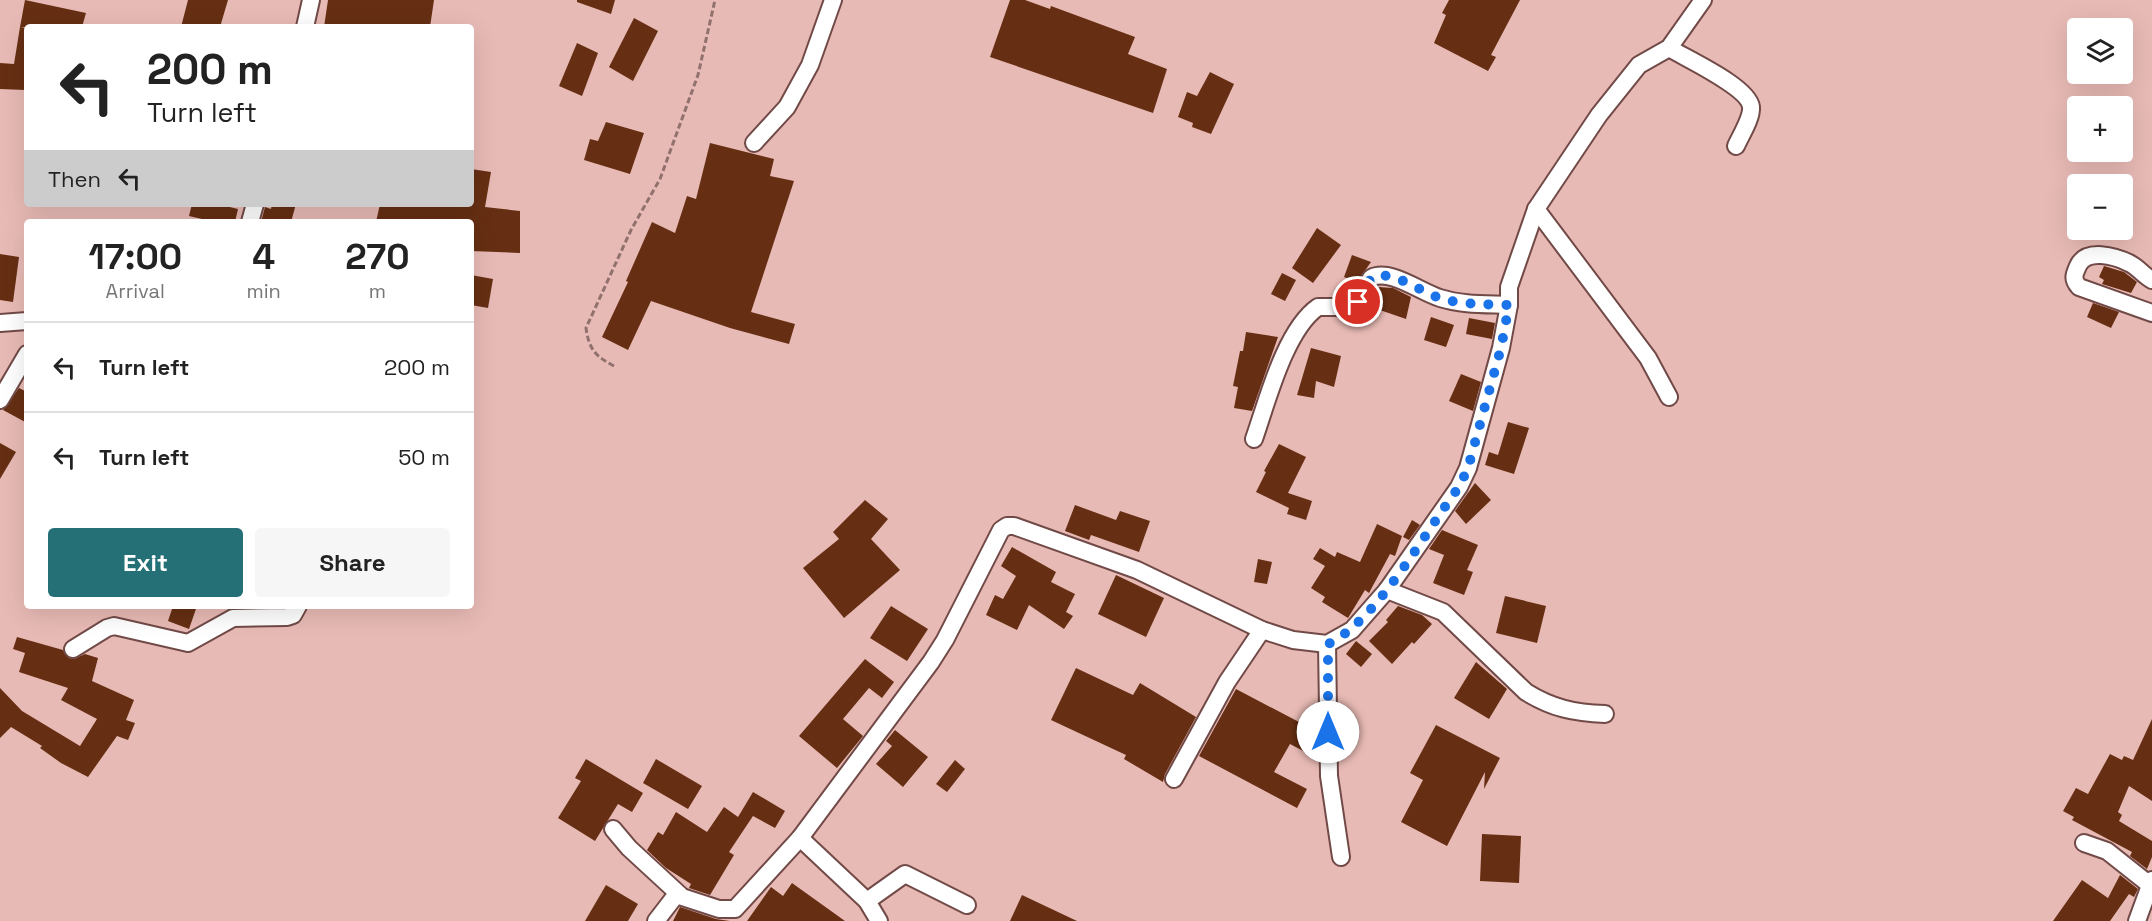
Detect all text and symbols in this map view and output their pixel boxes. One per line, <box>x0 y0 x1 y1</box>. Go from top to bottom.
map controls <box>2067 18 2133 240</box>
button: layers <box>2067 18 2133 84</box>
text: 200 m <box>147 43 273 96</box>
icon: left <box>48 48 126 126</box>
text: Turn left <box>147 95 257 130</box>
button: + <box>2067 96 2133 162</box>
icon: left <box>113 162 146 195</box>
text: Then <box>48 165 101 193</box>
button: − <box>2067 174 2133 240</box>
text: 17:00 <box>88 234 182 280</box>
text: 4 <box>252 234 275 280</box>
text: 270 <box>345 234 410 280</box>
pin <box>1332 276 1383 327</box>
text: Arrival <box>106 278 165 304</box>
text: min <box>247 278 281 304</box>
text: m <box>369 278 386 304</box>
icon: arrive <box>1341 285 1374 318</box>
icon: left <box>48 351 81 384</box>
text: Turn left <box>99 353 189 381</box>
text: 200 m <box>384 353 450 381</box>
icon: left <box>48 441 81 474</box>
text: Turn left <box>99 443 189 471</box>
text: 50 m <box>398 443 450 471</box>
button: Exit <box>48 528 243 597</box>
button: Share <box>255 528 450 597</box>
position arrow <box>1296 700 1360 764</box>

